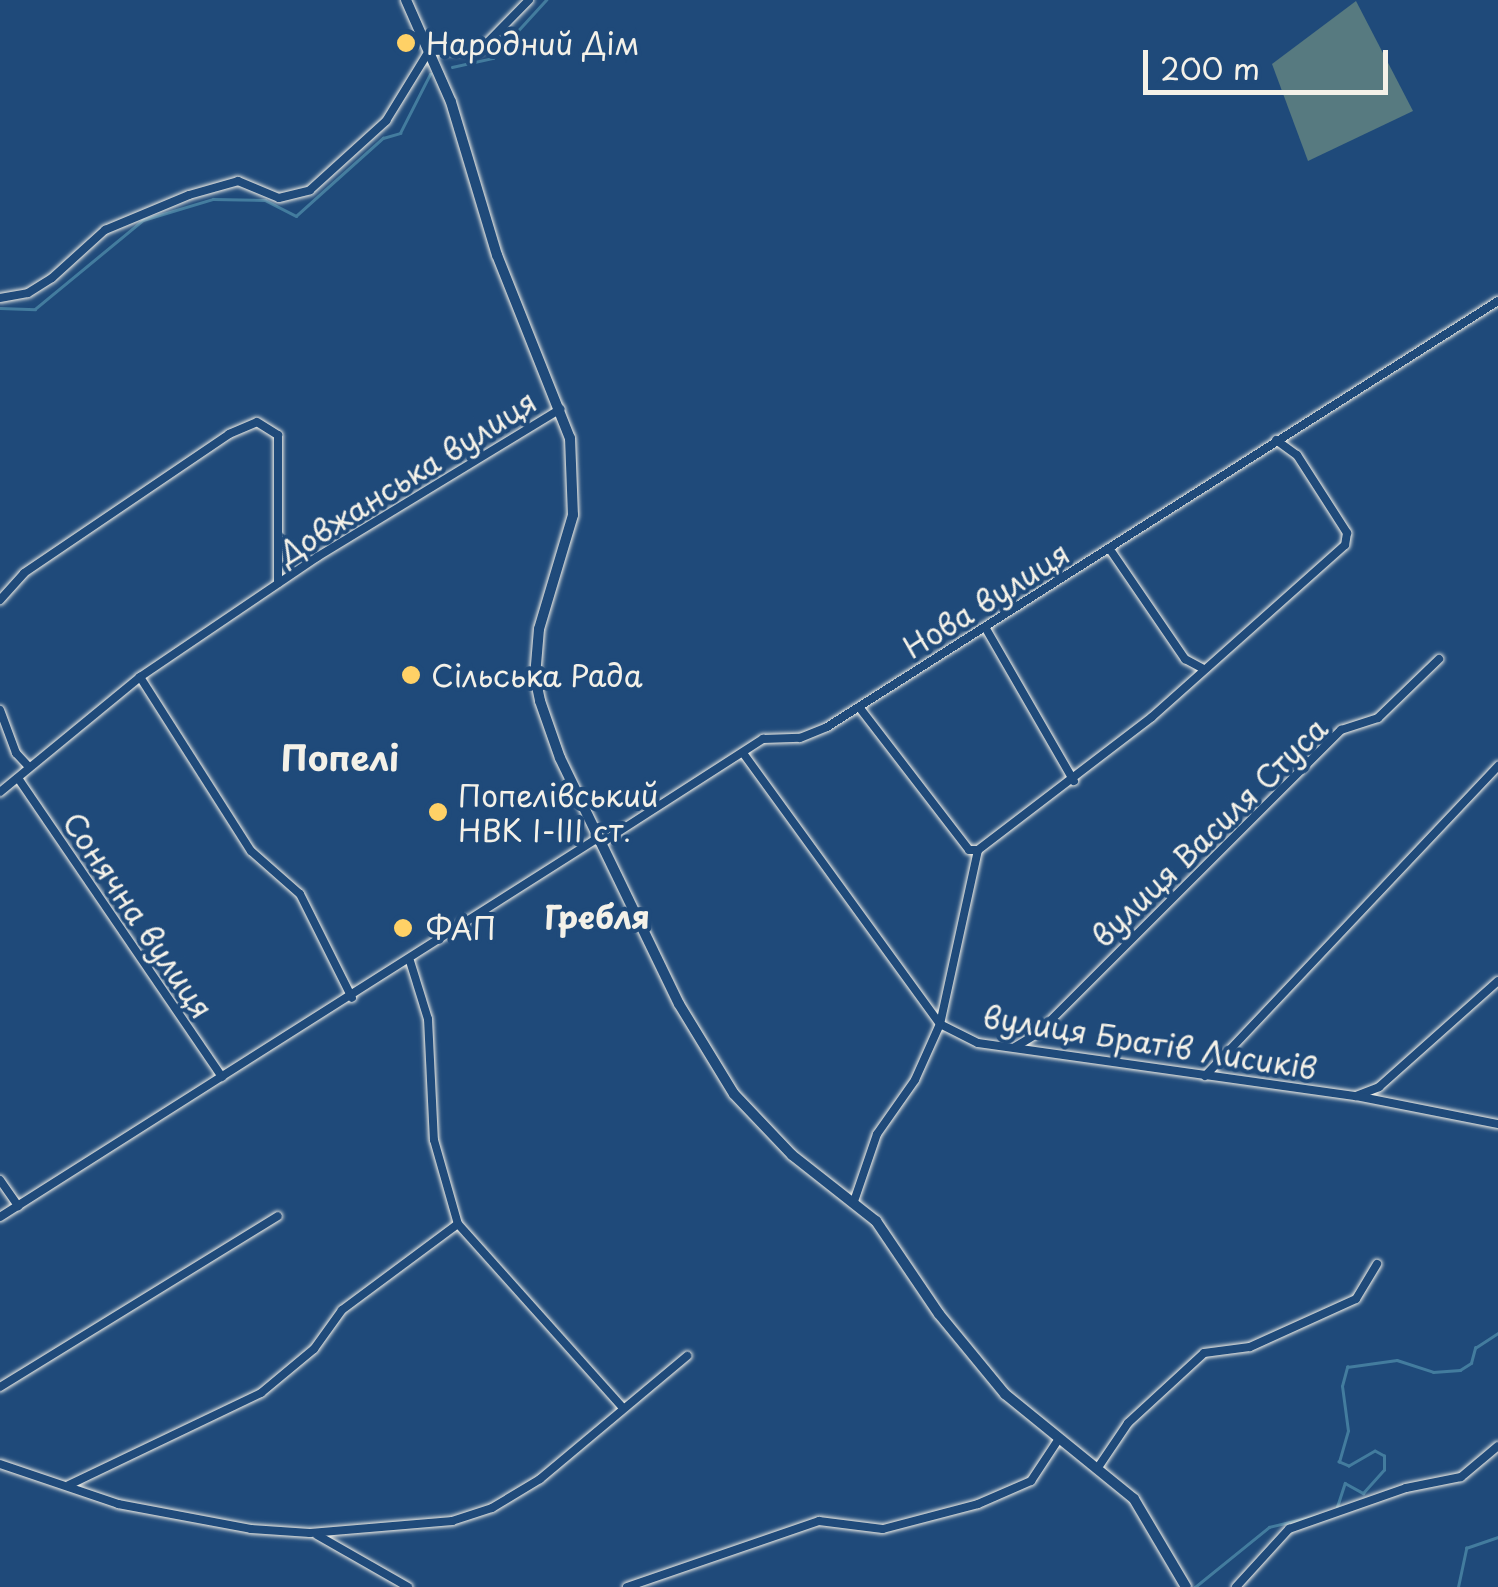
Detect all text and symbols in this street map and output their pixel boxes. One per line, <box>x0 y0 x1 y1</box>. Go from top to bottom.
place label: Народний Дім <box>426 25 640 61</box>
scale bar <box>1148 30 1393 92</box>
marker: Народний Дім <box>395 32 417 54</box>
text: 200 m <box>1160 45 1260 90</box>
street label: Довжанська вулиця <box>271 382 543 572</box>
street label: Нова вулиця <box>896 534 1076 666</box>
place label: Сільська Рада <box>431 657 643 693</box>
marker: Сільська Рада <box>400 664 422 686</box>
street label: вулиця Василя Стуса <box>1083 709 1335 955</box>
district label: Попелі <box>281 736 399 778</box>
place label: Попелівський НВК І-ІІІ ст. <box>458 777 658 848</box>
marker: Попелівський НВК І-ІІІ ст. <box>427 801 449 823</box>
street label: Сонячна вулиця <box>55 804 221 1026</box>
district label: Гребля <box>544 897 650 935</box>
place label: ФАП <box>426 910 496 946</box>
marker: ФАП <box>390 915 416 941</box>
street label: вулиця Братів Лисиків <box>981 998 1319 1086</box>

